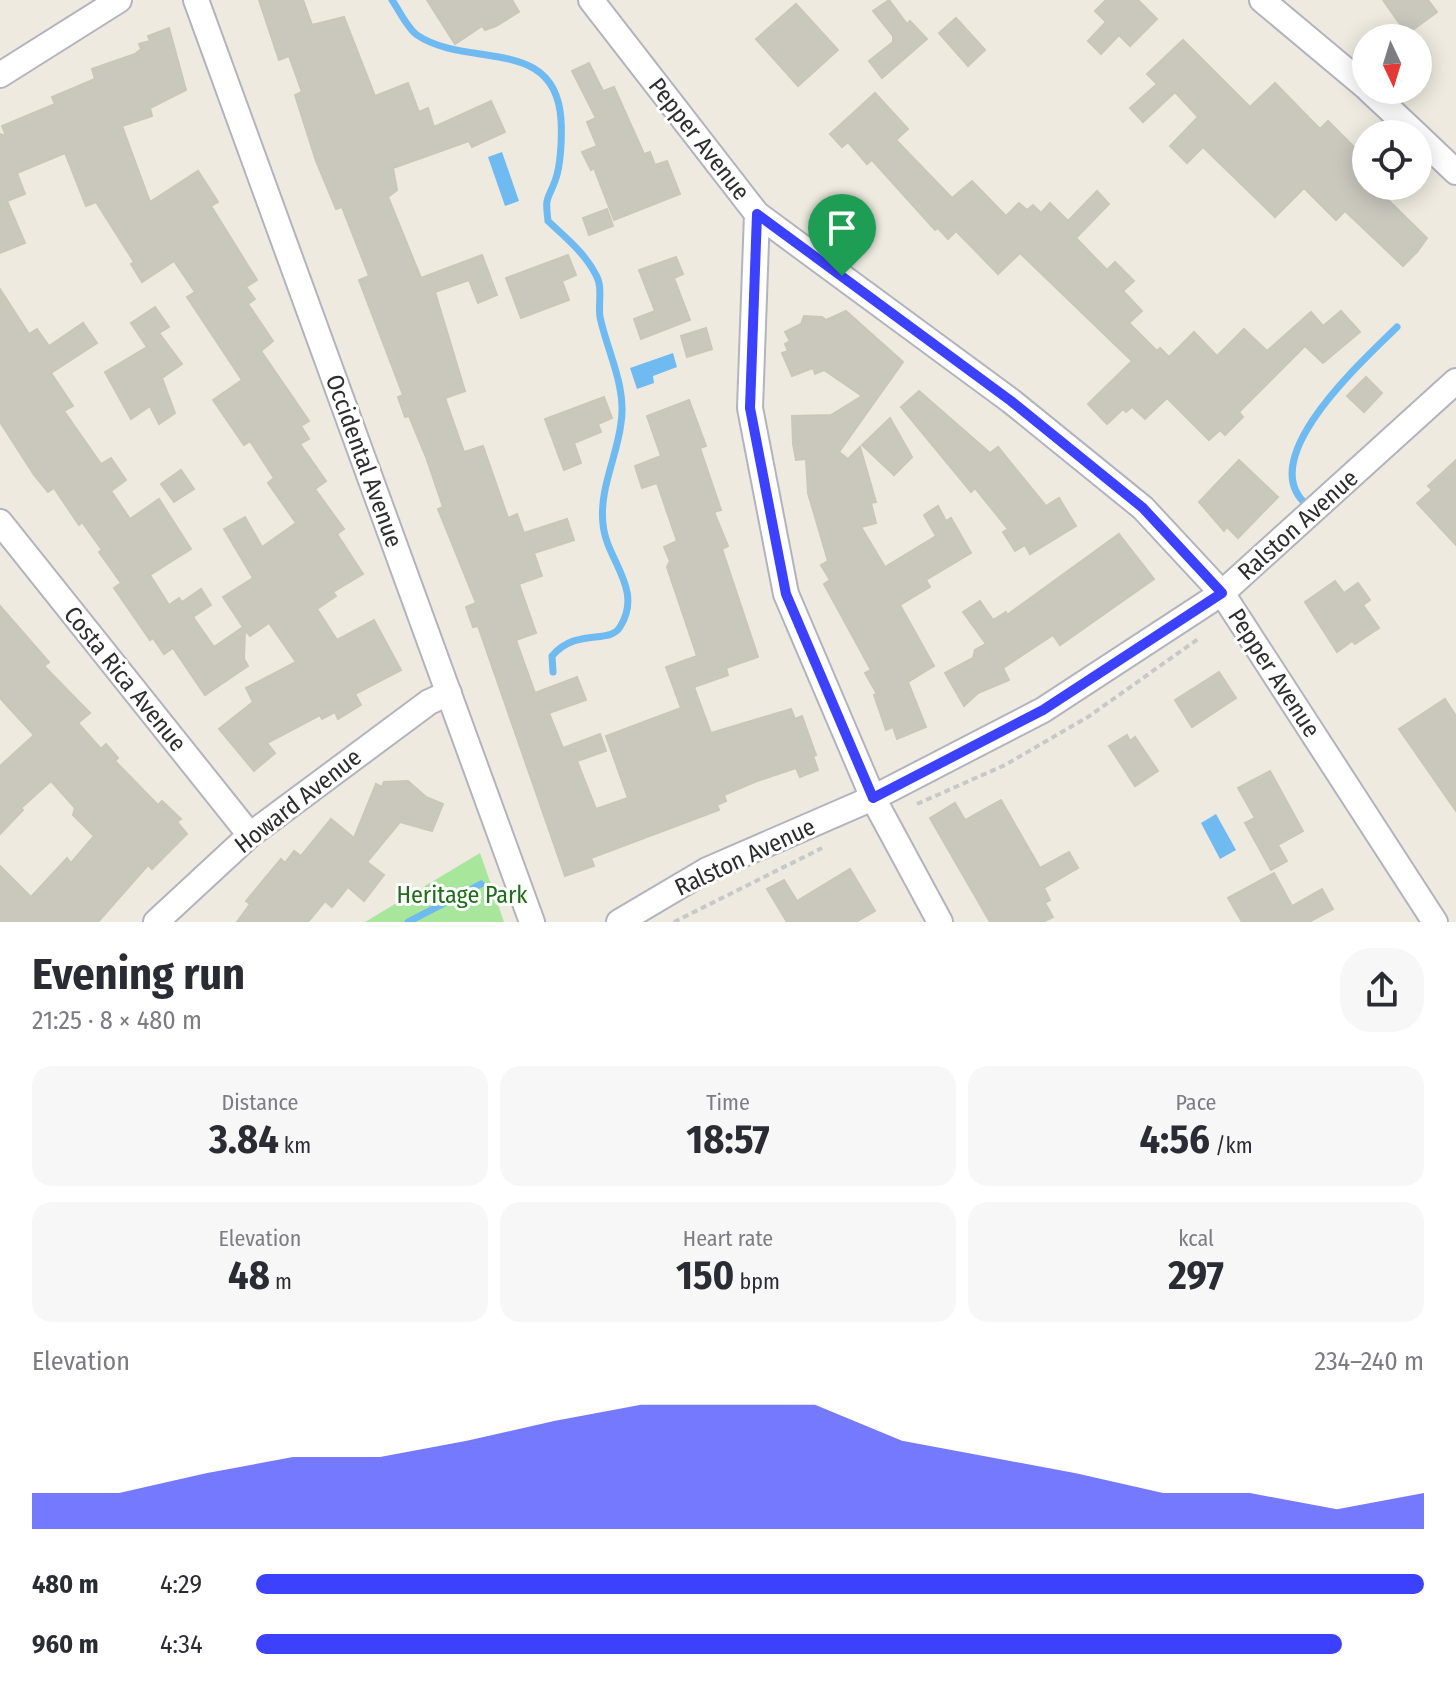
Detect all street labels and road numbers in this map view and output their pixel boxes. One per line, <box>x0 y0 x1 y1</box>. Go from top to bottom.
street label: Pepper Avenue <box>643 72 755 206</box>
street label: Occidental Avenue <box>320 371 408 551</box>
street label: Ralston Avenue <box>1232 464 1364 586</box>
street label: Costa Rica Avenue <box>58 601 192 757</box>
street label: Pepper Avenue <box>1222 604 1326 742</box>
street label: Howard Avenue <box>229 743 367 859</box>
street label: Ralston Avenue <box>670 812 820 902</box>

